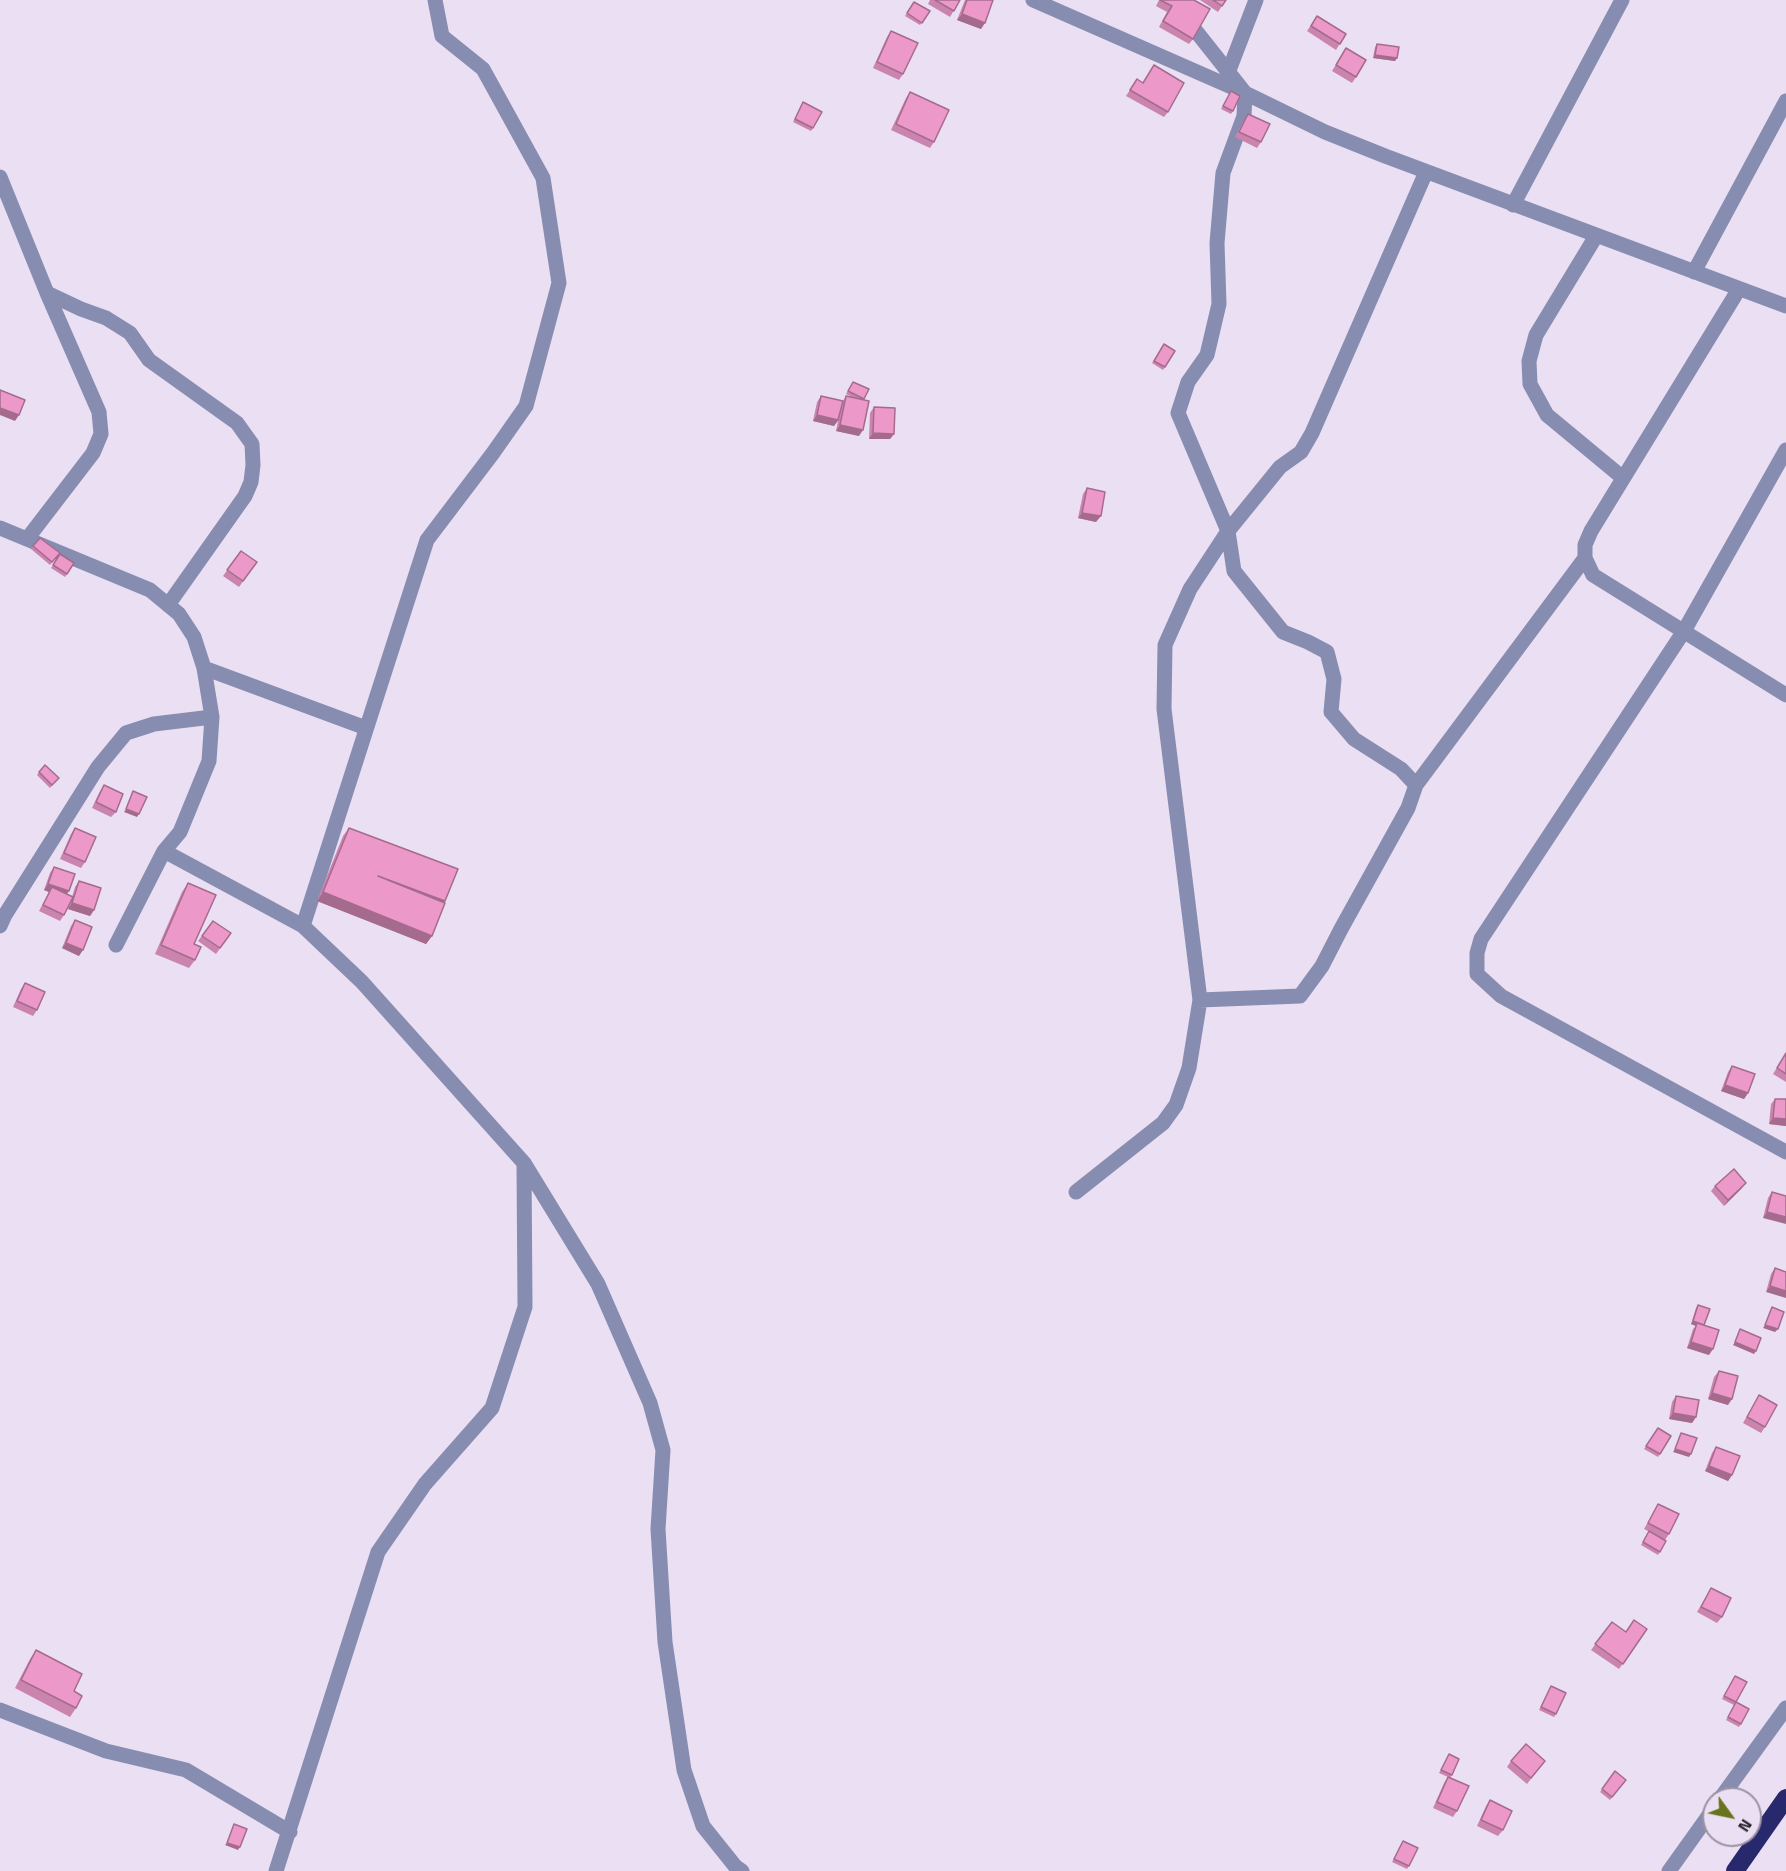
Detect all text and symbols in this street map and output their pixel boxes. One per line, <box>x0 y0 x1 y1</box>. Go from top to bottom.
north arrow <box>1702 1787 1762 1847</box>
text: N <box>1732 1815 1759 1837</box>

